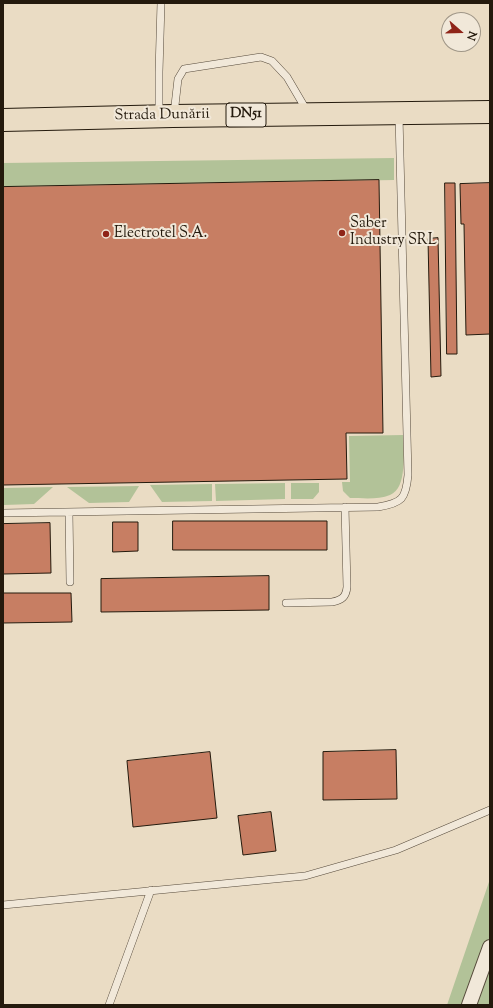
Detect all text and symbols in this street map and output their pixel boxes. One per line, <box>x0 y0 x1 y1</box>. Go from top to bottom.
north arrow <box>441 12 481 52</box>
text: N <box>462 29 480 43</box>
road number: DN51 <box>226 103 266 127</box>
street label: Strada Dunării <box>114 106 210 126</box>
place label: Saber Industry SRL <box>350 215 437 250</box>
place label: Electrotel S.A. <box>114 225 207 243</box>
marker: Saber Industry SRL <box>337 228 347 238</box>
marker: Electrotel S.A. <box>101 229 111 239</box>

